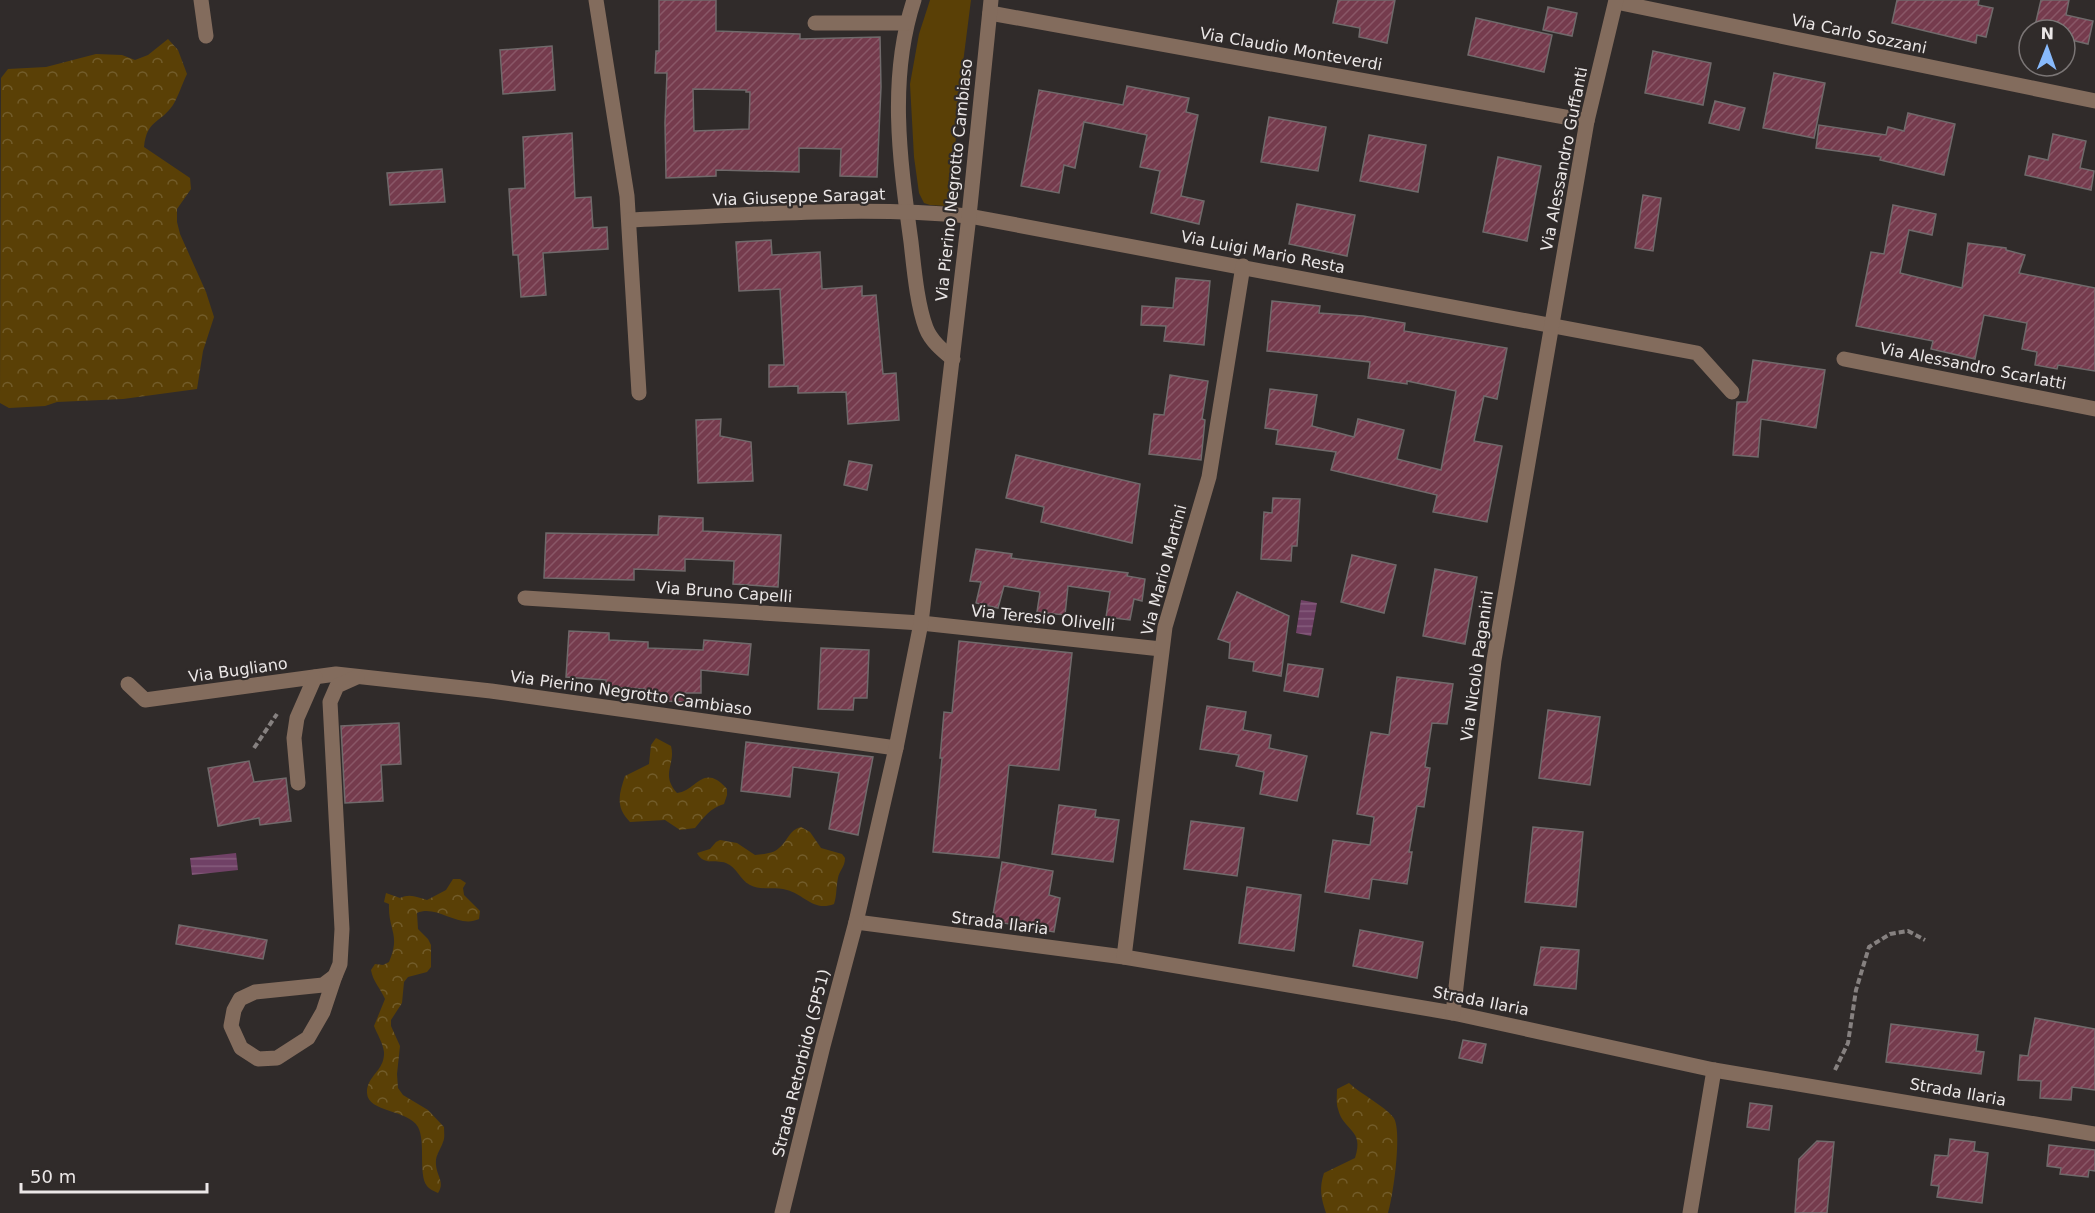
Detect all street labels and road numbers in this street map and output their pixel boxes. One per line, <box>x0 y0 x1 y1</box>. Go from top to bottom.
street label: Via Carlo Sozzani <box>1790 10 1928 58</box>
street label: Via Claudio Monteverdi <box>1198 24 1384 74</box>
street label: Via Pierino Negrotto Cambiaso <box>932 58 976 302</box>
street label: Via Alessandro Guffanti <box>1537 65 1591 253</box>
street label: Via Giuseppe Saragat <box>712 184 886 210</box>
street label: Via Luigi Mario Resta <box>1179 227 1347 277</box>
street label: Via Alessandro Scarlatti <box>1878 339 2068 393</box>
street label: Via Mario Martini <box>1137 502 1191 638</box>
street label: Via Bruno Capelli <box>655 578 793 606</box>
street label: Via Nicolò Paganini <box>1457 589 1497 743</box>
street label: Via Teresio Olivelli <box>970 601 1116 635</box>
street label: Via Bugliano <box>187 654 289 686</box>
street label: Via Pierino Negrotto Cambiaso <box>509 667 753 719</box>
street label: Strada Ilaria <box>950 908 1050 938</box>
street label: Strada Retorbido (SP51) <box>768 967 834 1159</box>
street label: Strada Ilaria <box>1431 982 1531 1020</box>
street label: Strada Ilaria <box>1908 1074 2008 1110</box>

